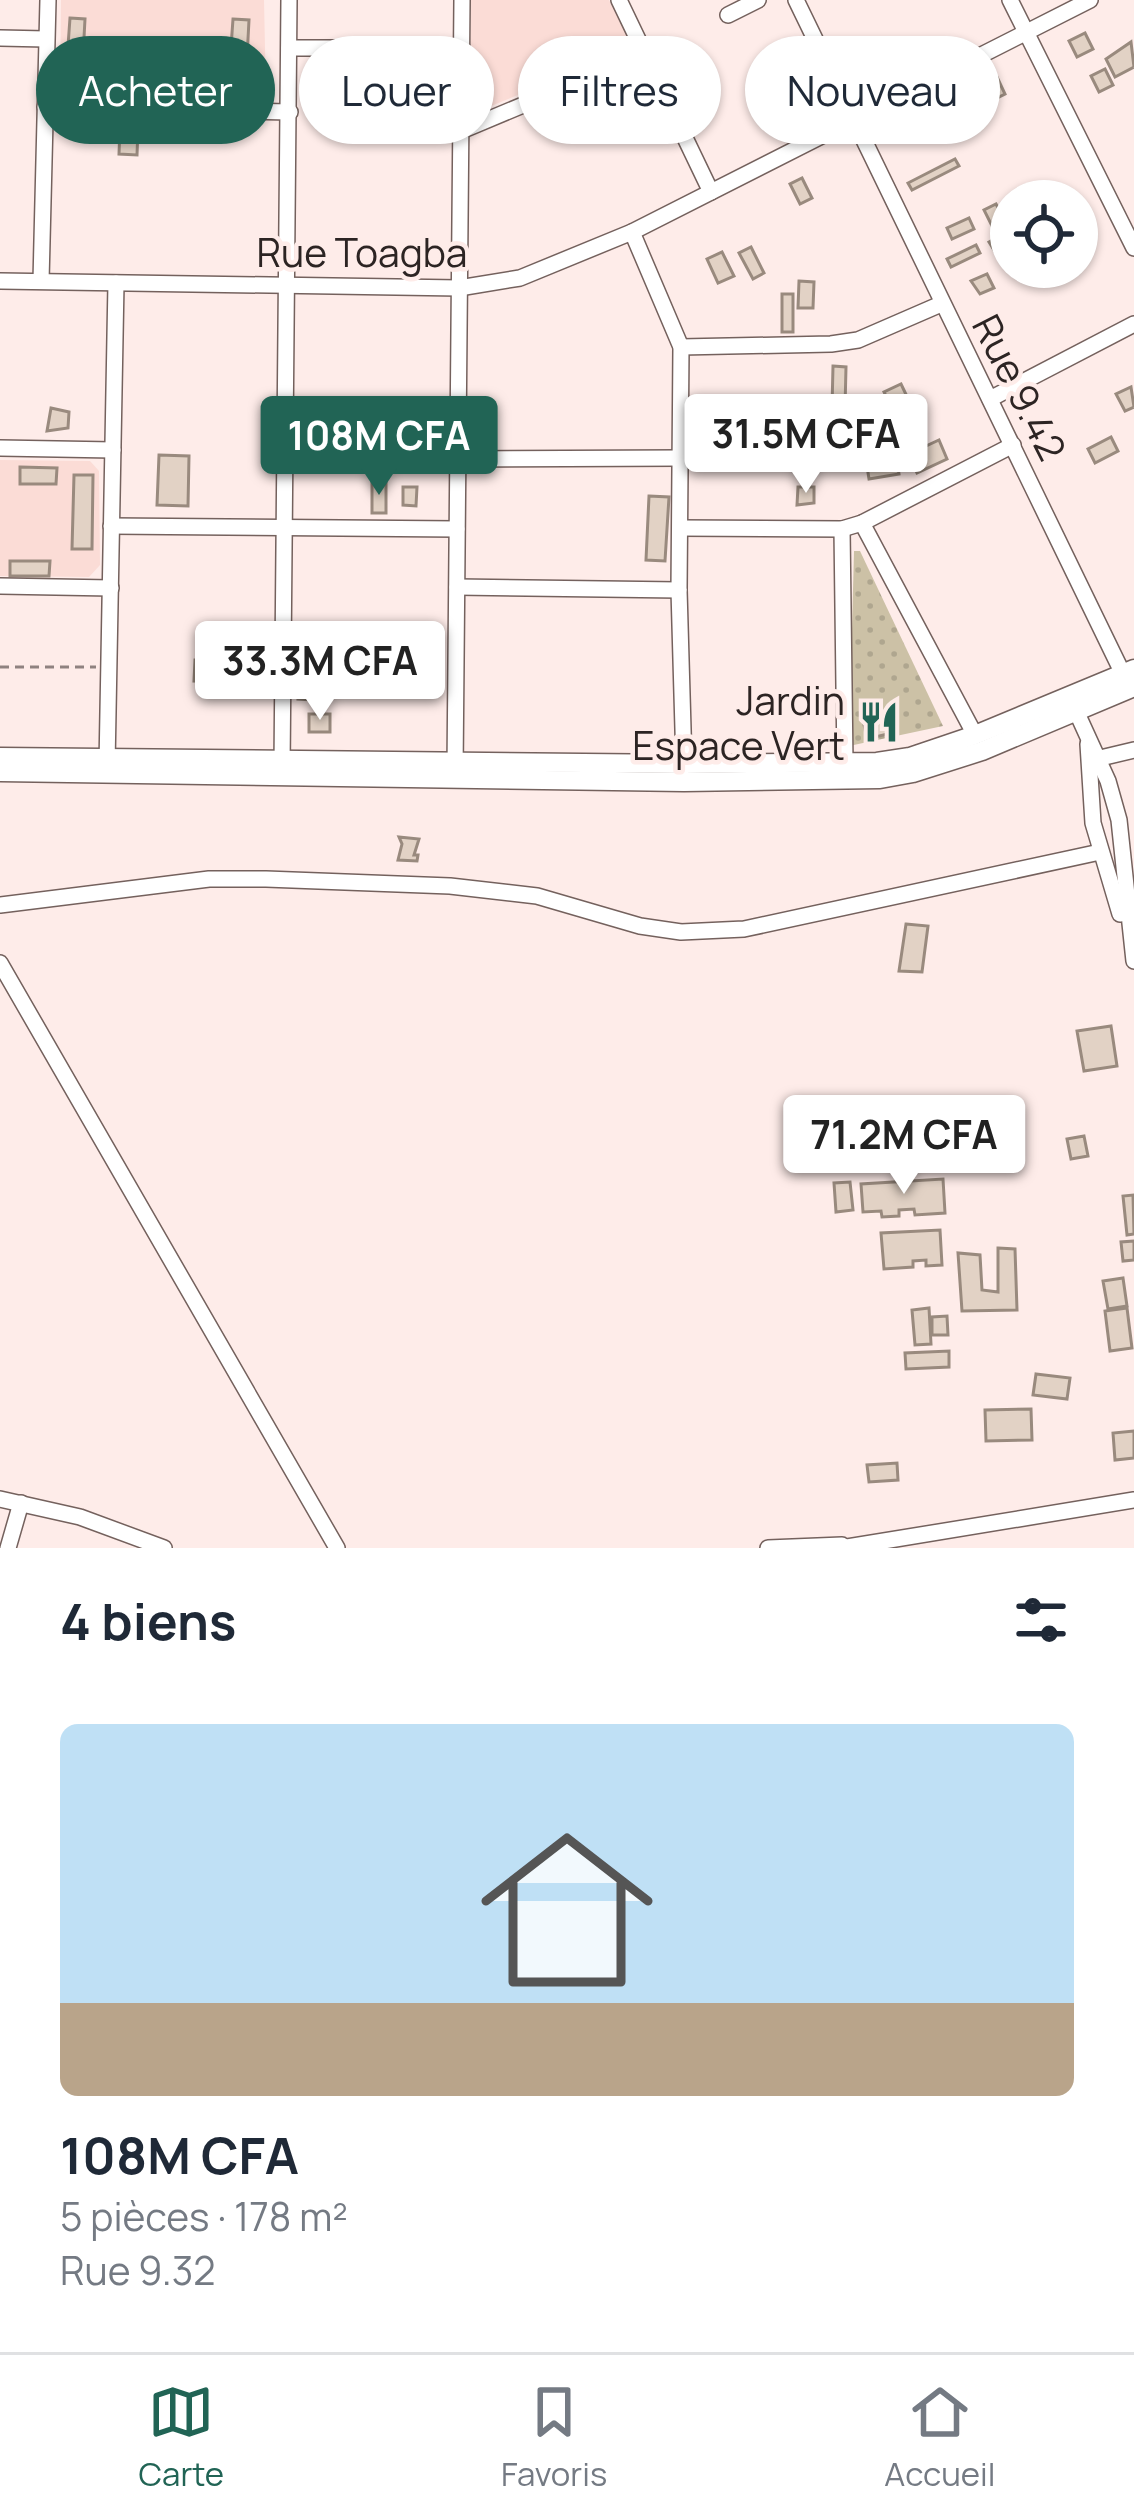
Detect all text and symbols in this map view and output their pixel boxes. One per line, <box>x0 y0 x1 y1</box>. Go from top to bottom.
chip: Acheter <box>36 36 275 144</box>
chip: Louer <box>299 36 494 144</box>
chip: Filtres <box>518 36 721 144</box>
chip: Nouveau <box>745 36 1000 144</box>
map controls <box>990 180 1098 288</box>
button: locate <box>990 180 1098 288</box>
street label: Rue Toagba <box>256 225 468 279</box>
street label: Rue 9.42 <box>960 305 1080 469</box>
pin: 31.5M CFA <box>669 394 943 496</box>
pin: 108M CFA <box>255 396 503 498</box>
text: 31.5M CFA <box>711 406 901 460</box>
text: 108M CFA <box>288 408 470 462</box>
pin: 33.3M CFA <box>183 621 457 723</box>
text: 33.3M CFA <box>222 633 418 687</box>
place label: Jardin Espace Vert <box>632 673 845 772</box>
restaurant icon: Jardin Espace Vert <box>856 699 902 745</box>
pin: 71.2M CFA <box>767 1095 1041 1197</box>
text: 71.2M CFA <box>810 1107 998 1161</box>
text: 4 biens <box>60 1586 236 1655</box>
icon: filters <box>1008 1587 1074 1653</box>
icon: home <box>459 1802 675 2018</box>
text: 108M CFA <box>60 2120 299 2189</box>
text: 5 pièces · 178 m² <box>60 2189 348 2243</box>
text: Rue 9.32 <box>60 2243 215 2297</box>
tab: Carte <box>138 2379 224 2496</box>
tab: Favoris <box>501 2379 607 2496</box>
tab: Accueil <box>884 2379 996 2496</box>

